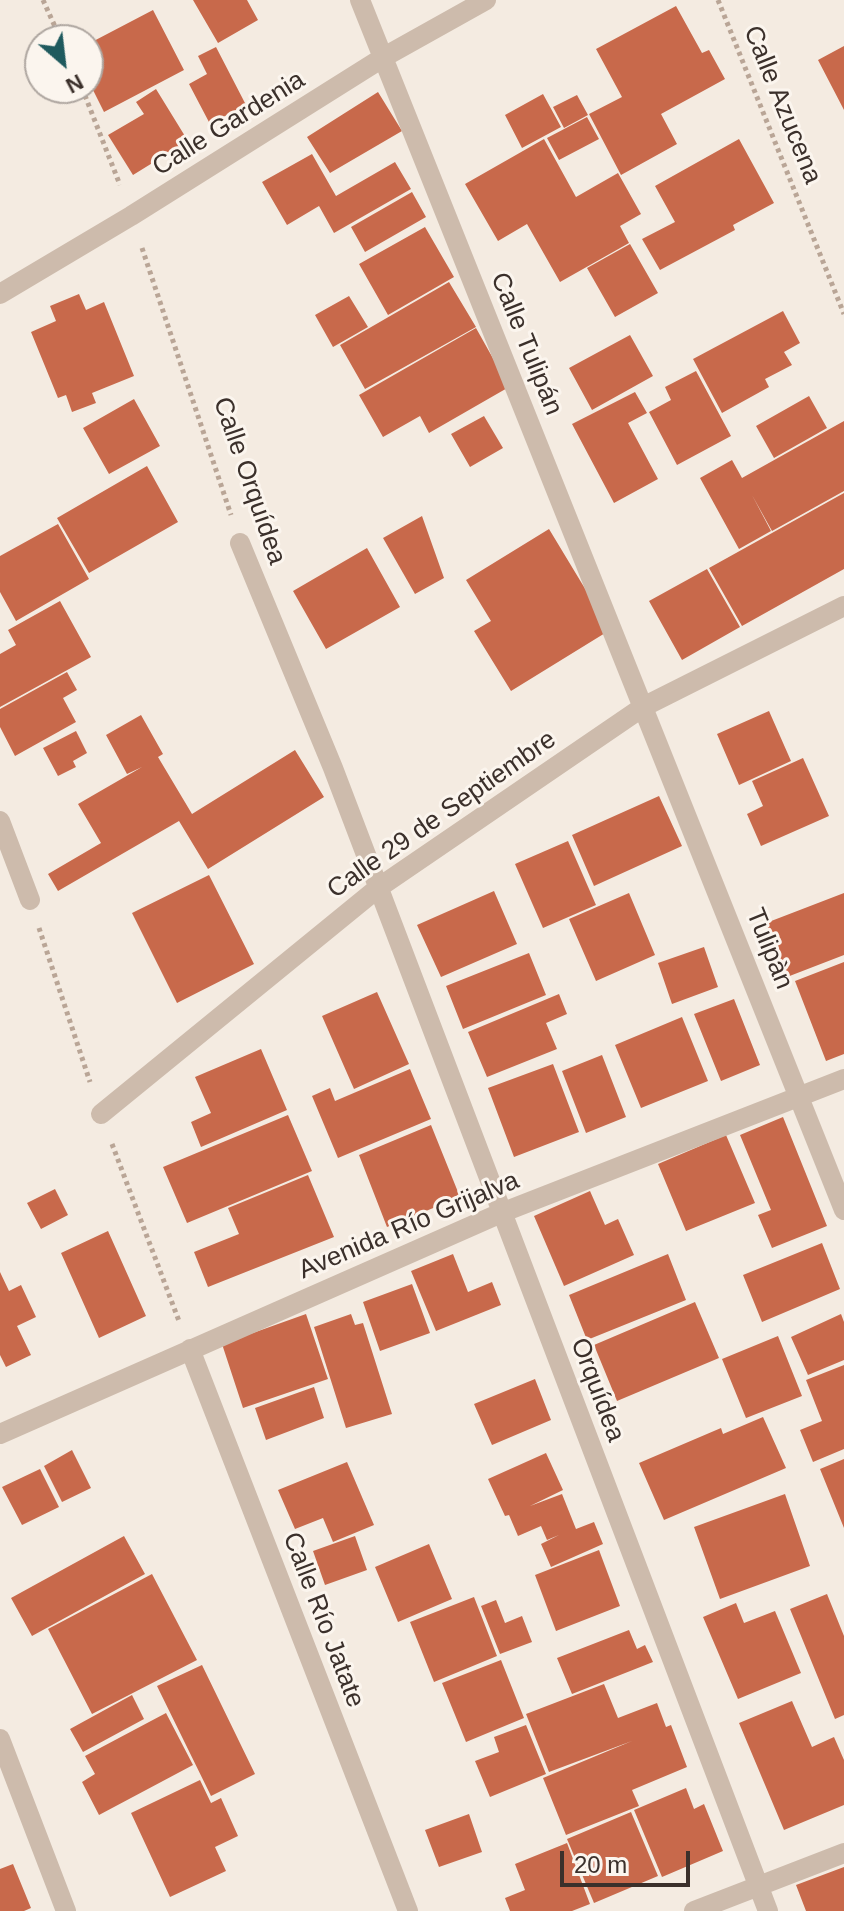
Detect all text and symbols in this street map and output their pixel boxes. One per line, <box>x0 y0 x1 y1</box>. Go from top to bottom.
street label: Calle Azucena <box>736 21 828 189</box>
north arrow <box>24 24 104 104</box>
street label: Calle Gardenia <box>147 65 311 183</box>
text: N <box>62 69 87 99</box>
street label: Calle Tulipán <box>483 268 569 420</box>
street label: Calle Orquídea <box>206 393 292 569</box>
street label: Calle 29 de Septiembre <box>322 724 562 906</box>
street label: Tulipàn <box>739 904 799 994</box>
street label: Avenida Río Grijalva <box>294 1165 524 1287</box>
street label: Orquídea <box>563 1334 631 1446</box>
street label: Calle Río Jatate <box>275 1528 371 1712</box>
scale bar <box>564 1835 694 1885</box>
text: 20 m <box>574 1851 627 1878</box>

